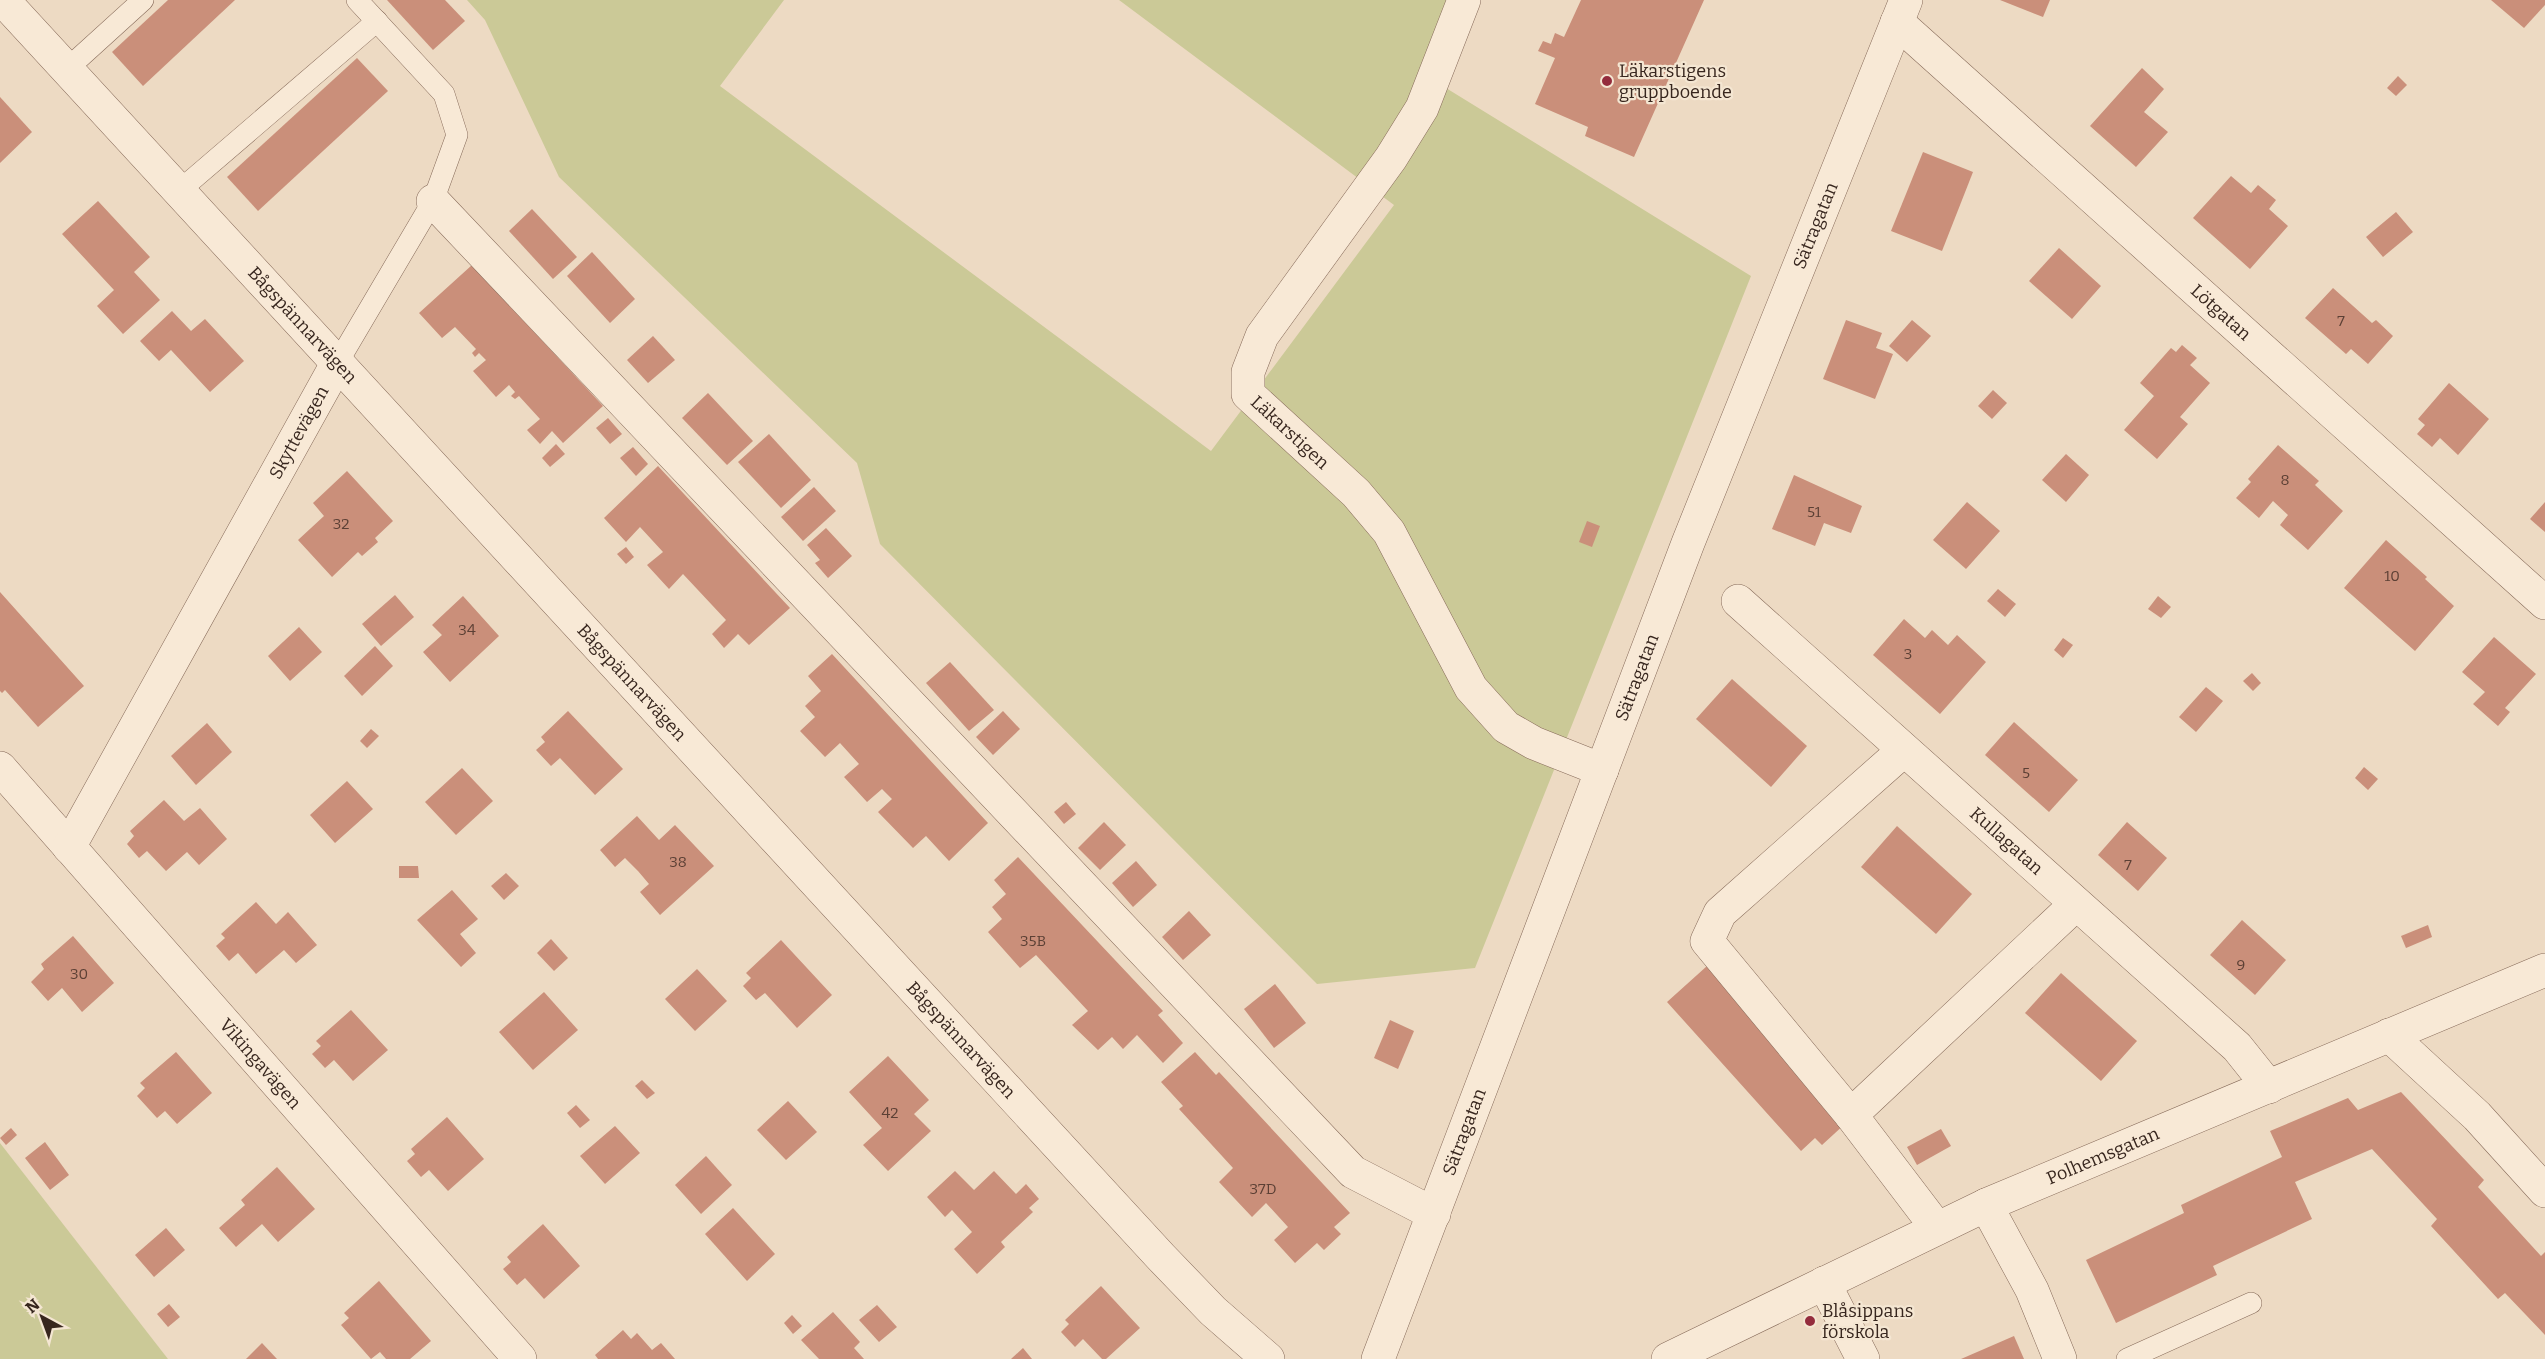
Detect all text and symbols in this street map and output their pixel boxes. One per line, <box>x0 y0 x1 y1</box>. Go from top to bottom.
place label: Läkarstigens gruppboende <box>1619 60 1732 103</box>
marker: Läkarstigens gruppboende <box>1600 74 1614 88</box>
street label: Sätragatan <box>1788 178 1843 272</box>
street label: Bågspännarvägen <box>243 262 362 389</box>
street label: Lötgatan <box>2186 280 2256 346</box>
house number: 7 <box>2337 312 2345 330</box>
street label: Skyttevägen <box>264 382 334 483</box>
street label: Läkarstigen <box>1246 391 1334 474</box>
house number: 8 <box>2280 471 2290 489</box>
house number: 51 <box>1807 503 1821 521</box>
house number: 32 <box>333 515 349 533</box>
house number: 10 <box>2384 567 2400 585</box>
street label: Bågspännarvägen <box>573 620 691 746</box>
house number: 34 <box>458 621 476 639</box>
street label: Sätragatan <box>1610 630 1664 724</box>
house number: 3 <box>1904 645 1912 663</box>
house number: 5 <box>2022 764 2030 782</box>
street label: Kullagatan <box>1965 802 2048 880</box>
house number: 38 <box>669 853 687 871</box>
house number: 7 <box>2124 856 2132 874</box>
house number: 35B <box>1020 932 1046 950</box>
house number: 9 <box>2237 956 2245 974</box>
house number: 30 <box>70 965 88 983</box>
street label: Bågspännarvägen <box>902 977 1021 1103</box>
street label: Vikingavägen <box>215 1014 306 1114</box>
street label: Sätragatan <box>1438 1085 1491 1178</box>
house number: 42 <box>882 1104 898 1122</box>
street label: Polhemsgatan <box>2043 1122 2163 1189</box>
house number: 37D <box>1250 1180 1276 1198</box>
north arrow <box>12 1287 72 1347</box>
text: N <box>22 1295 43 1317</box>
place label: Blåsippans förskola <box>1822 1300 1913 1343</box>
marker: Blåsippans förskola <box>1803 1314 1817 1328</box>

